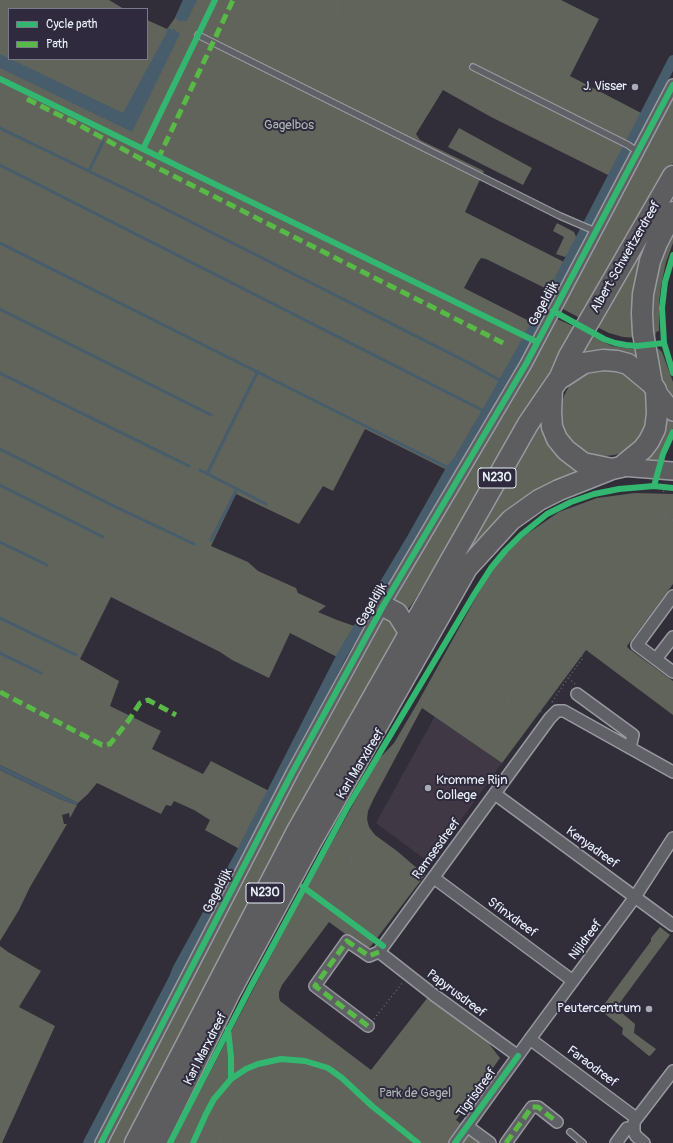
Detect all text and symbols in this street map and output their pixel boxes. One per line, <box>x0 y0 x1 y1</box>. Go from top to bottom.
legend <box>8 8 148 60</box>
text: Cycle path <box>46 17 97 32</box>
text: Path <box>46 37 68 52</box>
place label: J. Visser <box>583 79 627 95</box>
marker: J. Visser <box>630 82 640 92</box>
park label: Gagelbos <box>264 118 314 134</box>
street label: Albert Schweitzerdreef <box>588 198 664 316</box>
street label: Gageldijk <box>526 279 562 329</box>
road number: N230 <box>478 468 516 488</box>
street label: Gageldijk <box>353 580 391 630</box>
street label: Karl Marxdreef <box>334 726 388 802</box>
place label: Kromme Rijn College <box>436 773 508 804</box>
marker: Kromme Rijn College <box>423 783 433 793</box>
street label: Ramsesdreef <box>410 815 464 883</box>
street label: Kenyadreef <box>563 824 621 872</box>
street label: Gageldijk <box>200 866 236 916</box>
road number: N230 <box>246 883 284 903</box>
street label: Sfinxdreef <box>484 895 540 941</box>
street label: Nijldreef <box>566 917 606 963</box>
street label: Papyrusdreef <box>423 967 489 1021</box>
place label: Peutercentrum <box>557 1001 641 1017</box>
marker: Peutercentrum <box>644 1004 654 1014</box>
street label: Karl Marxdreef <box>181 1010 231 1088</box>
street label: Faraodreef <box>563 1043 621 1091</box>
street label: Tigrisdreef <box>454 1065 500 1121</box>
park label: Park de Gagel <box>379 1086 451 1102</box>

